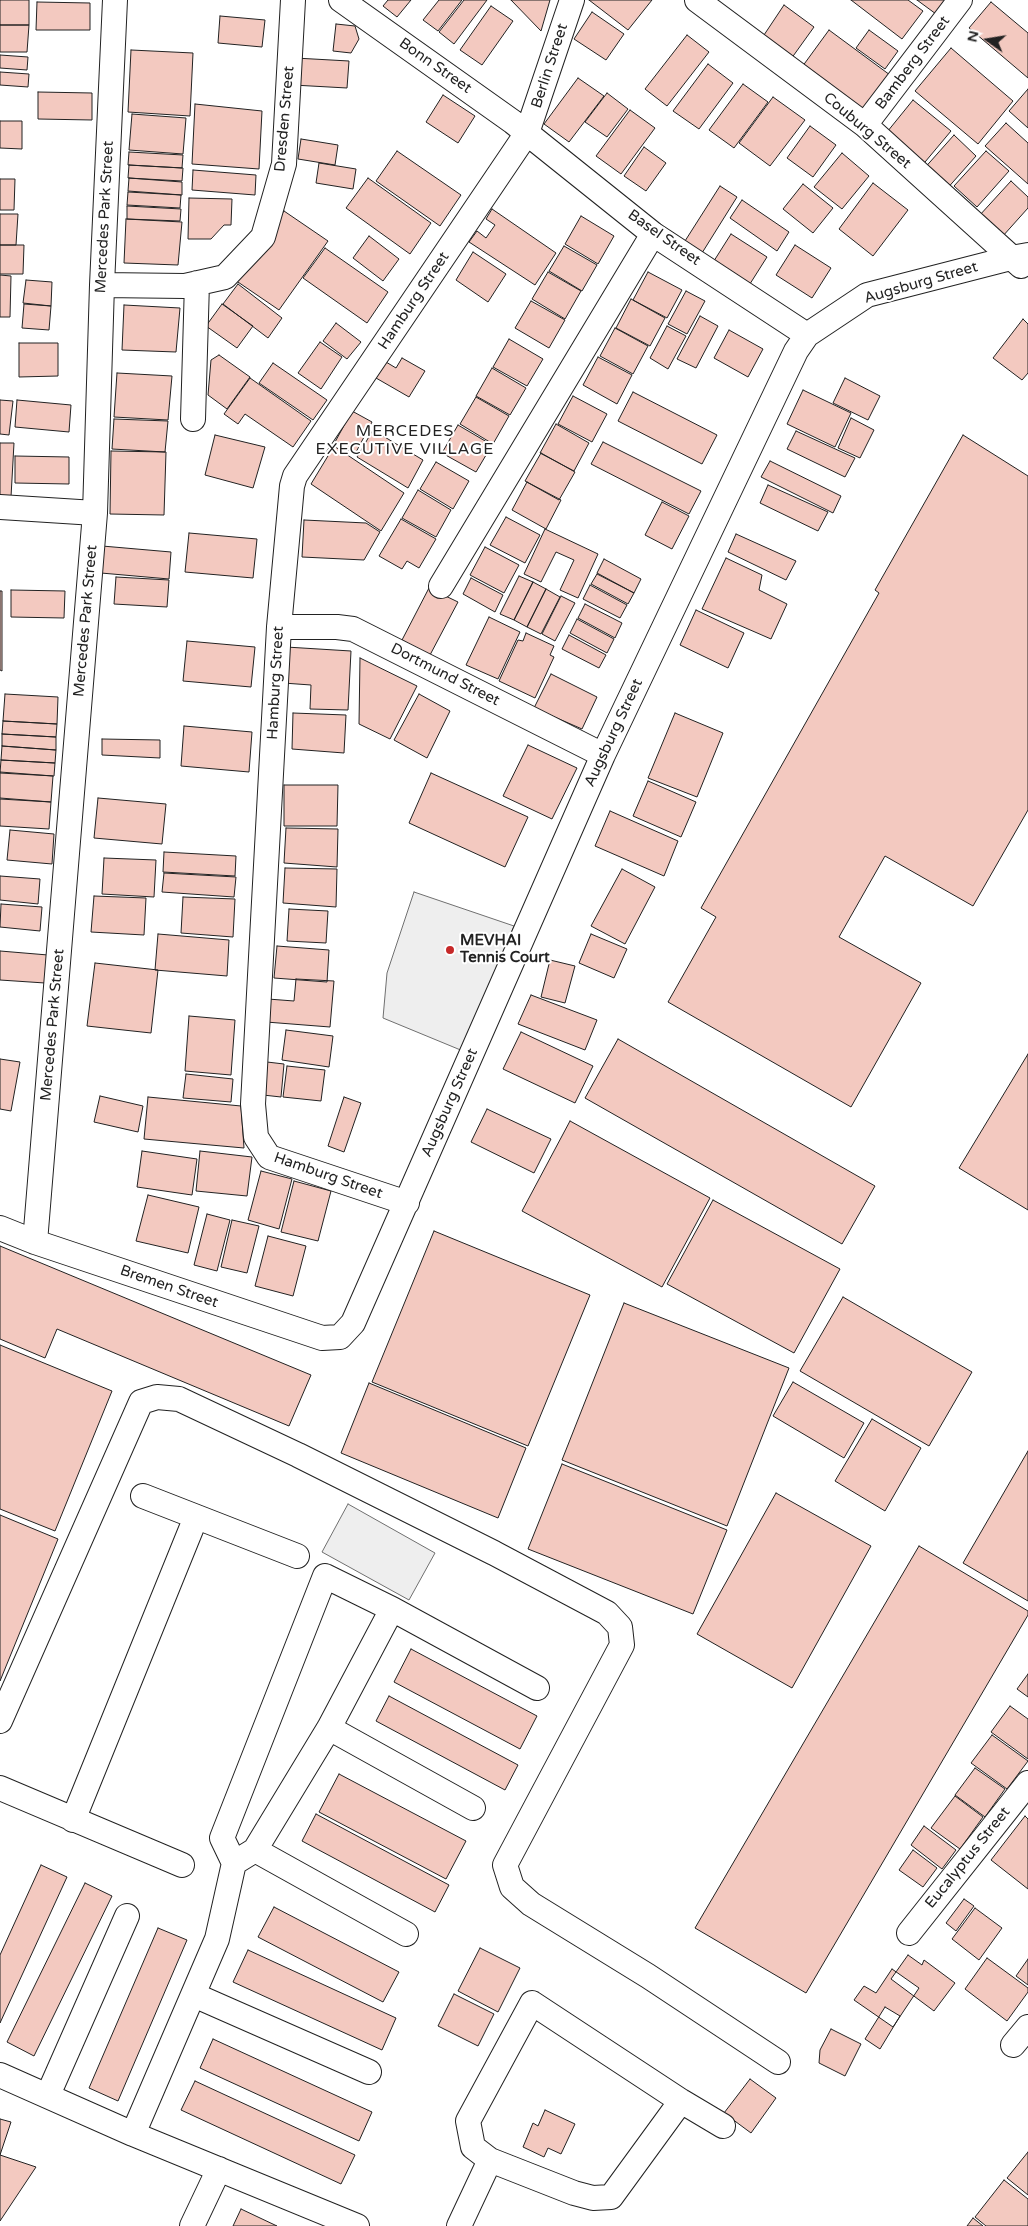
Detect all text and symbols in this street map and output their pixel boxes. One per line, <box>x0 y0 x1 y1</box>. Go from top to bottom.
street label: Bamberg Street <box>872 13 954 113</box>
north arrow <box>963 15 1013 65</box>
street label: Berlin Street <box>528 21 572 111</box>
text: N <box>963 29 982 44</box>
street label: Bonn Street <box>395 34 475 98</box>
street label: Dresden Street <box>271 65 299 173</box>
street label: Couburg Street <box>820 89 914 173</box>
street label: Mercedes Park Street <box>92 140 118 294</box>
street label: Basel Street <box>624 206 704 270</box>
street label: Hamburg Street <box>375 249 453 353</box>
street label: Augsburg Street <box>862 258 980 308</box>
district label: MERCEDES EXECUTIVE VILLAGE <box>313 422 497 460</box>
street label: Mercedes Park Street <box>70 544 102 698</box>
street label: Hamburg Street <box>264 626 288 740</box>
street label: Dortmund Street <box>388 640 502 710</box>
street label: Augsburg Street <box>581 676 647 790</box>
place label: MEVHAI Tennis Court <box>460 932 550 967</box>
marker: MEVHAI Tennis Court <box>444 944 456 956</box>
street label: Mercedes Park Street <box>37 948 69 1102</box>
street label: Augsburg Street <box>418 1046 482 1160</box>
street label: Hamburg Street <box>271 1149 385 1203</box>
street label: Bremen Street <box>118 1262 220 1312</box>
street label: Eucalyptus Street <box>922 1804 1014 1912</box>

